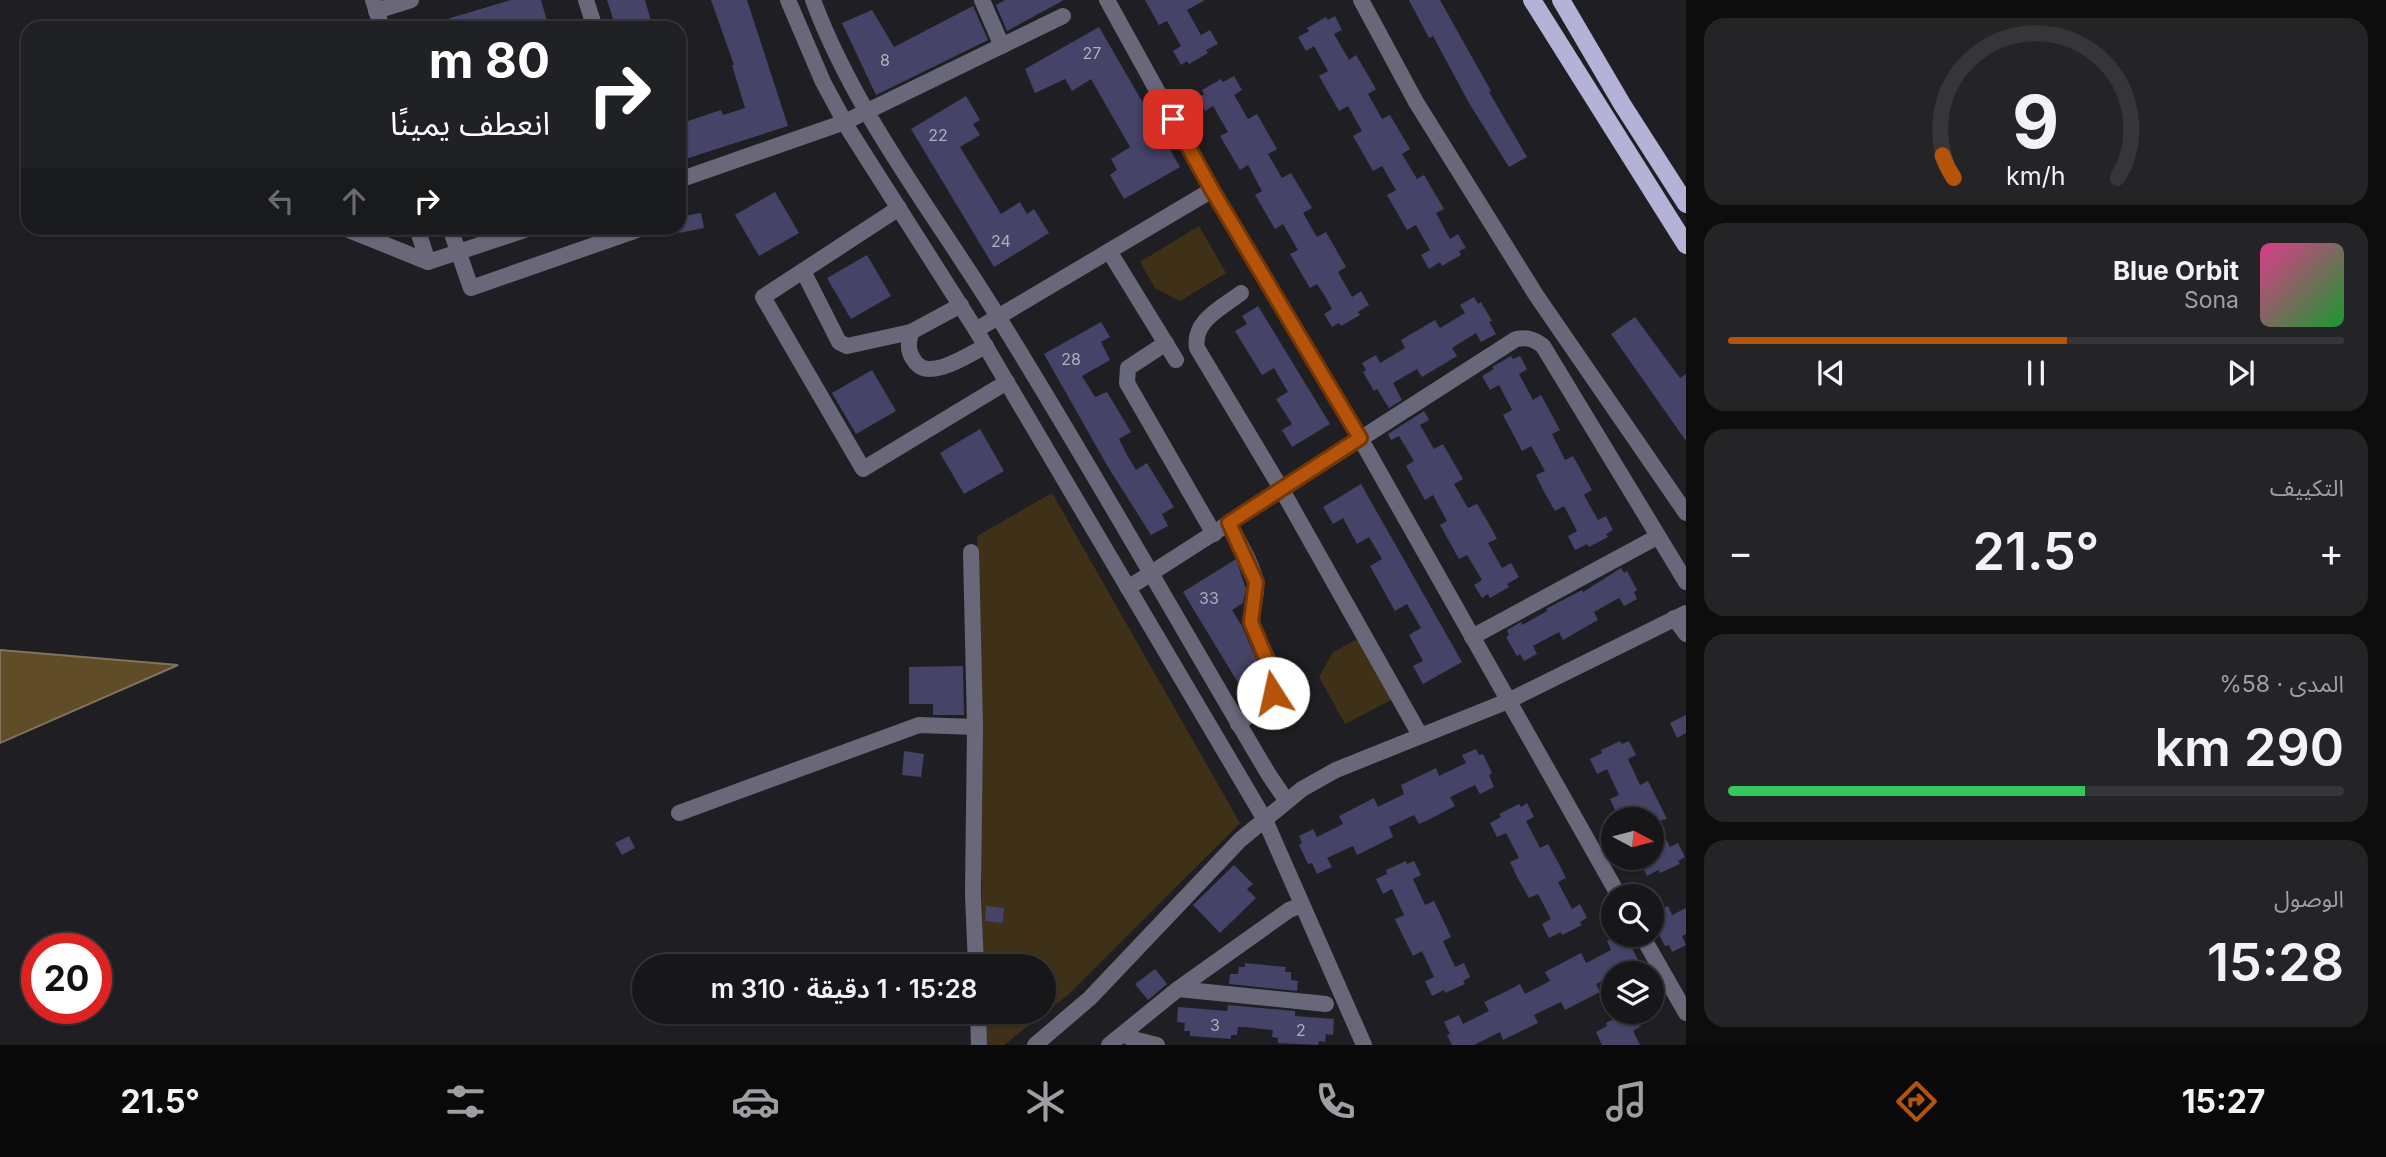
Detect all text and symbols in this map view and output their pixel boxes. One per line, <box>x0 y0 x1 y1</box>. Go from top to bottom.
text: 80 m <box>429 31 550 90</box>
house number: 27 <box>1083 43 1101 63</box>
icon: right <box>574 49 665 140</box>
house number: 8 <box>880 50 890 70</box>
text: 9 <box>2012 77 2060 166</box>
pin <box>1143 89 1203 149</box>
icon: arrive <box>1154 100 1192 138</box>
text: انعطف يمينًا <box>390 104 550 143</box>
house number: 22 <box>928 125 948 145</box>
text: km/h <box>2006 161 2066 191</box>
icon: left <box>262 182 300 220</box>
icon: ahead <box>335 182 373 220</box>
icon: right <box>408 182 446 220</box>
house number: 24 <box>991 231 1011 251</box>
text: Blue Orbit <box>2113 255 2239 286</box>
text: Sona <box>2184 286 2239 314</box>
house number: 28 <box>1061 349 1081 369</box>
icon: previous <box>1812 354 1850 392</box>
icon: pause <box>2017 354 2055 392</box>
icon: next <box>2222 354 2260 392</box>
text: التكييف <box>2270 474 2344 502</box>
text: 21.5° <box>1973 520 2099 583</box>
text: − <box>1728 529 1753 575</box>
text: + <box>2319 529 2344 575</box>
house number: 33 <box>1199 588 1219 608</box>
position arrow <box>1236 656 1310 730</box>
text: المدى · 58% <box>2219 670 2344 698</box>
text: 290 km <box>2154 716 2344 779</box>
north arrow <box>1601 807 1664 870</box>
map controls <box>1601 807 1664 1024</box>
button: search <box>1601 884 1664 947</box>
text: الوصول <box>2274 885 2344 913</box>
text: 15:28 <box>2207 931 2344 994</box>
speed limit sign: 20 <box>21 933 112 1024</box>
button: layers <box>1601 961 1664 1024</box>
text: 15:28 · 1 دقيقة · 310 m <box>711 973 977 1004</box>
house number: 3 <box>1210 1015 1220 1035</box>
house number: 2 <box>1296 1020 1306 1040</box>
icon: filters <box>441 1077 490 1126</box>
icon: car <box>731 1077 780 1126</box>
icon: climate <box>1021 1077 1070 1126</box>
icon: phone <box>1311 1077 1360 1126</box>
icon: music <box>1602 1077 1651 1126</box>
icon: directions <box>1892 1077 1941 1126</box>
text: 21.5° <box>121 1082 200 1121</box>
text: 15:27 <box>2182 1082 2265 1121</box>

